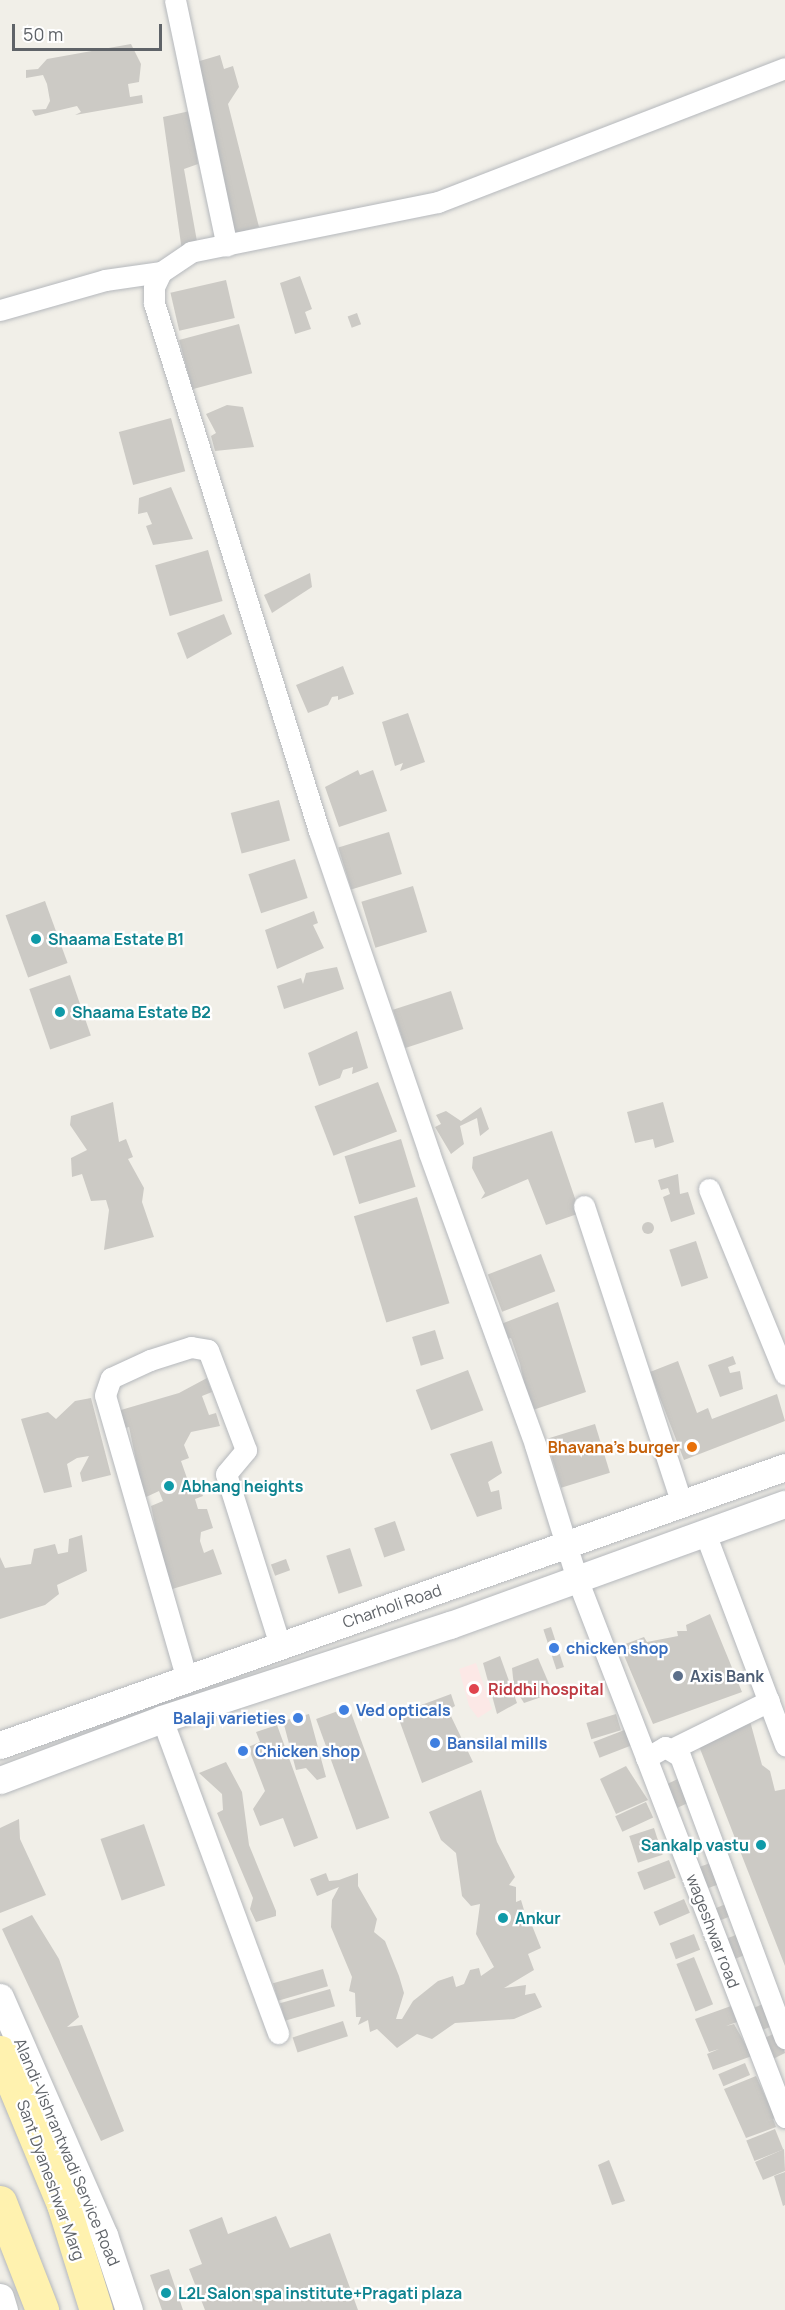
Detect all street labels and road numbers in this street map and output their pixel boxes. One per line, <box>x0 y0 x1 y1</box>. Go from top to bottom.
street label: Charholi Road <box>340 1580 444 1632</box>
street label: wageshwar road <box>682 1871 744 1991</box>
street label: Alandi-Vishrantwadi Service Road <box>10 2035 124 2269</box>
street label: Sant Dyaneshwar Marg <box>13 2097 89 2263</box>

